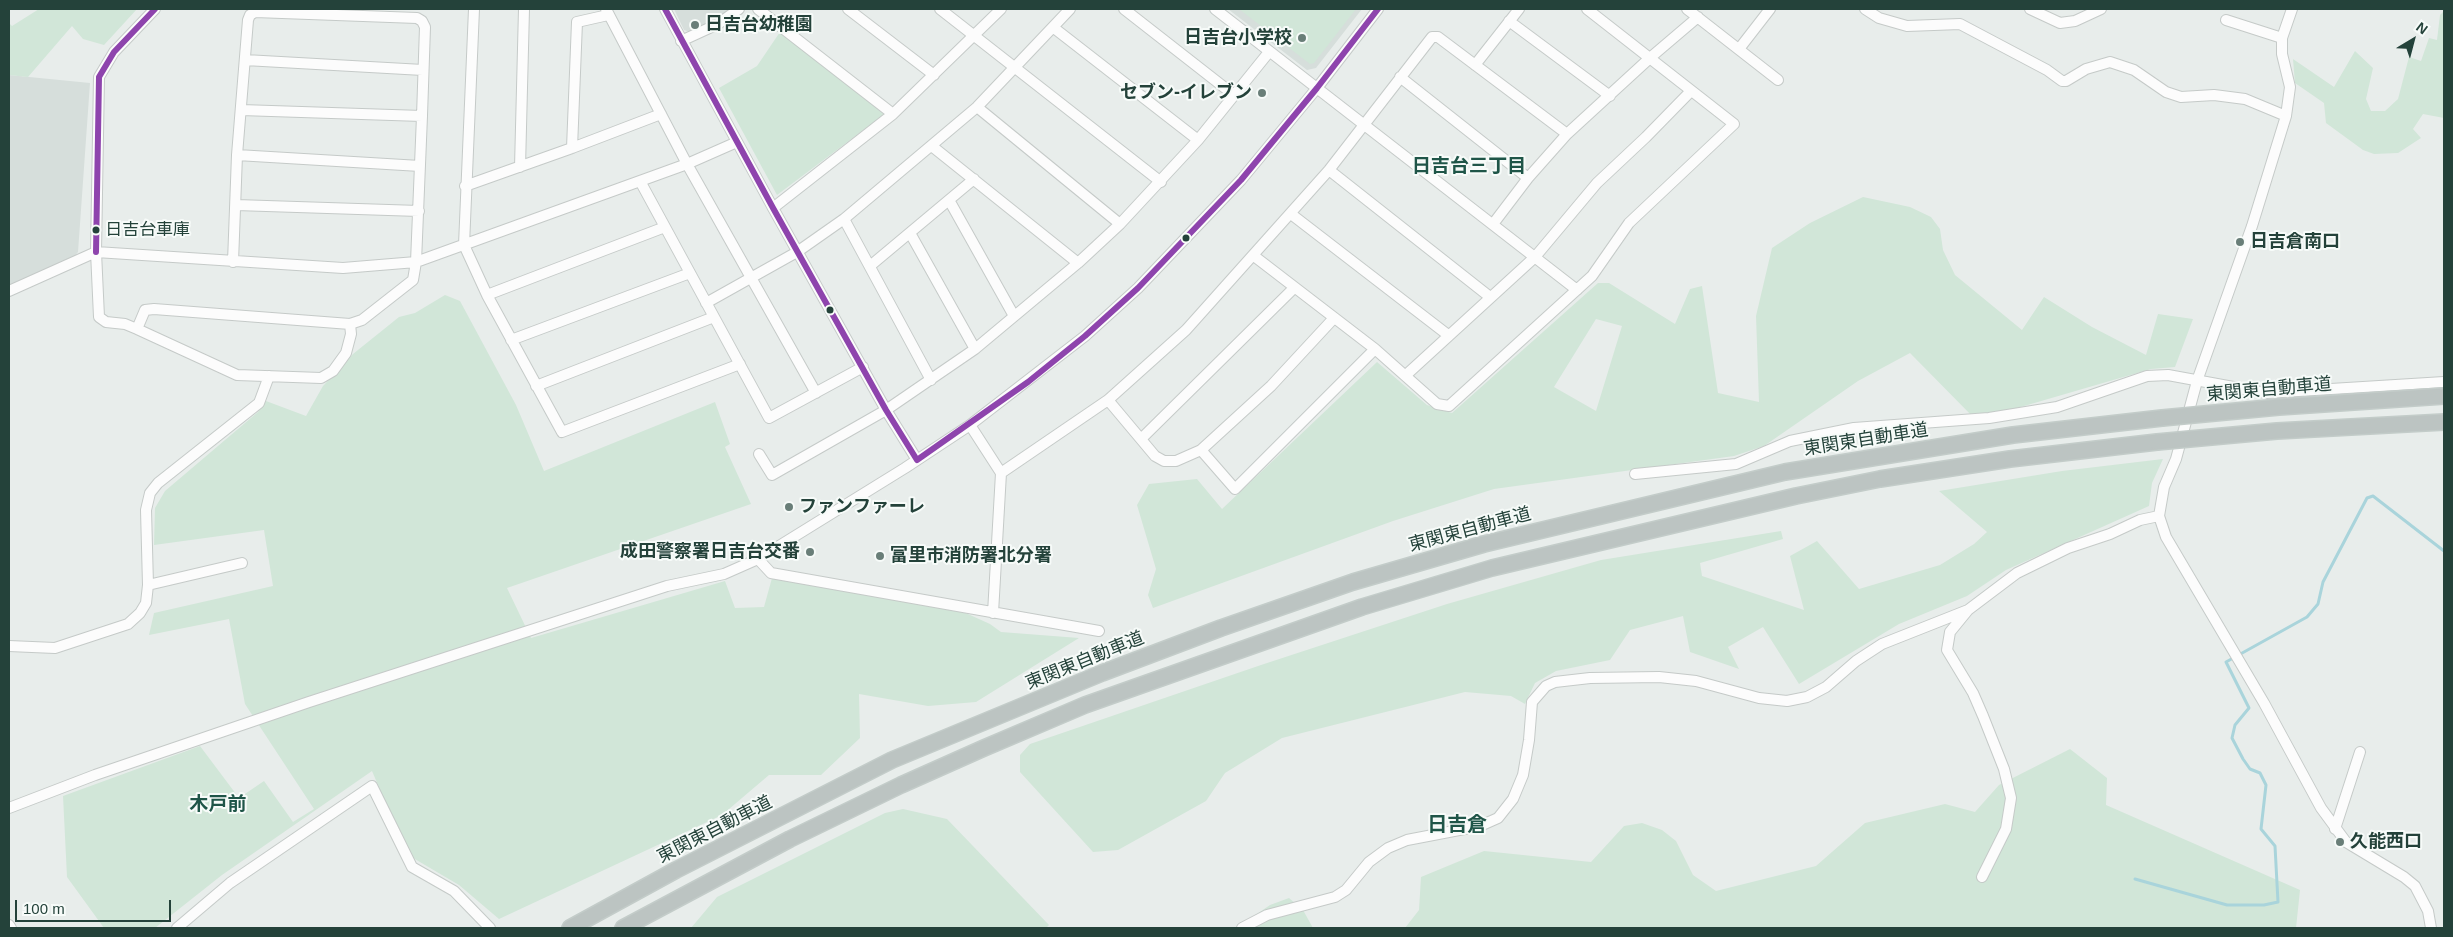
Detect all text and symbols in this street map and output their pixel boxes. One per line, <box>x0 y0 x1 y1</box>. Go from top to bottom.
place label: 日吉台幼稚園 <box>705 14 813 36</box>
north arrow <box>2388 15 2438 65</box>
marker: 日吉台幼稚園 <box>689 19 701 31</box>
text: N <box>2413 19 2431 37</box>
place label: 日吉台小学校 <box>1184 27 1292 49</box>
marker: 日吉台小学校 <box>1296 32 1308 44</box>
place label: セブン-イレブン <box>1120 82 1252 104</box>
marker: セブン-イレブン <box>1256 87 1268 99</box>
district label: 日吉台三丁目 <box>1412 156 1526 178</box>
place label: 日吉台車庫 <box>105 220 190 240</box>
marker: 日吉台車庫 <box>91 225 101 235</box>
place label: 日吉倉南口 <box>2250 231 2340 253</box>
unlabelled marker <box>1181 233 1191 243</box>
marker: 日吉倉南口 <box>2234 236 2246 248</box>
unlabelled marker <box>825 305 835 315</box>
street label: 東関東自動車道 <box>2205 374 2333 406</box>
street label: 東関東自動車道 <box>1802 419 1930 461</box>
place label: ファンファーレ <box>799 496 925 518</box>
marker: ファンファーレ <box>783 501 795 513</box>
street label: 東関東自動車道 <box>1406 503 1534 557</box>
place label: 成田警察署日吉台交番 <box>620 541 800 563</box>
place label: 富里市消防署北分署 <box>890 545 1052 567</box>
marker: 成田警察署日吉台交番 <box>804 546 816 558</box>
marker: 富里市消防署北分署 <box>874 550 886 562</box>
street label: 東関東自動車道 <box>1023 627 1147 695</box>
street label: 東関東自動車道 <box>654 792 776 868</box>
district label: 木戸前 <box>190 794 246 816</box>
district label: 日吉倉 <box>1427 813 1487 837</box>
place label: 久能西口 <box>2350 831 2422 853</box>
marker: 久能西口 <box>2334 836 2346 848</box>
scale bar <box>18 890 174 922</box>
text: 100 m <box>23 900 65 917</box>

